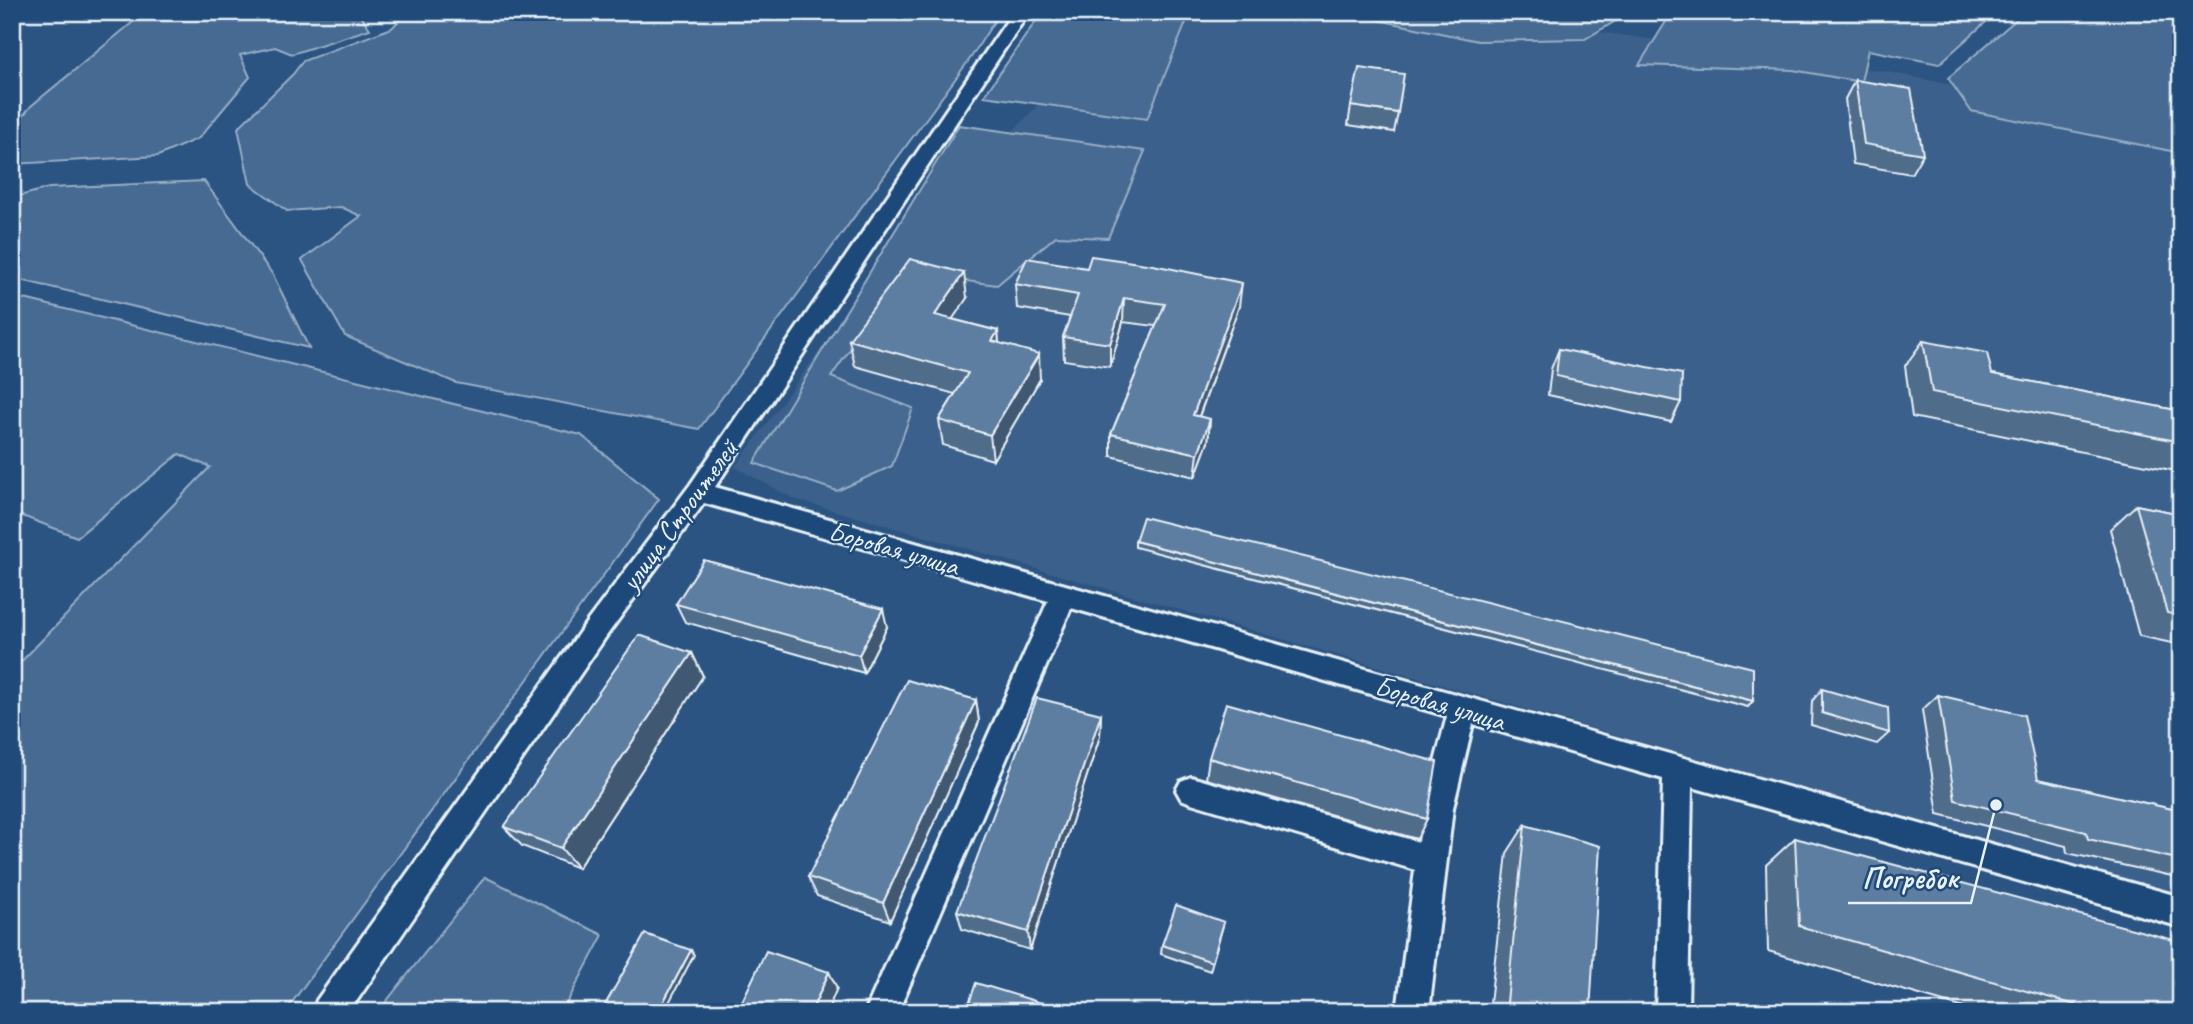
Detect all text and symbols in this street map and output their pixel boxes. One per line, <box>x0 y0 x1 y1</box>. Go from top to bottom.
street label: улица Строителей <box>611 431 746 599</box>
street label: Боровая улица <box>825 513 965 584</box>
street label: Боровая улица <box>1371 668 1511 739</box>
callout: Погребок <box>1848 852 1971 903</box>
text: Погребок <box>1862 859 1961 897</box>

